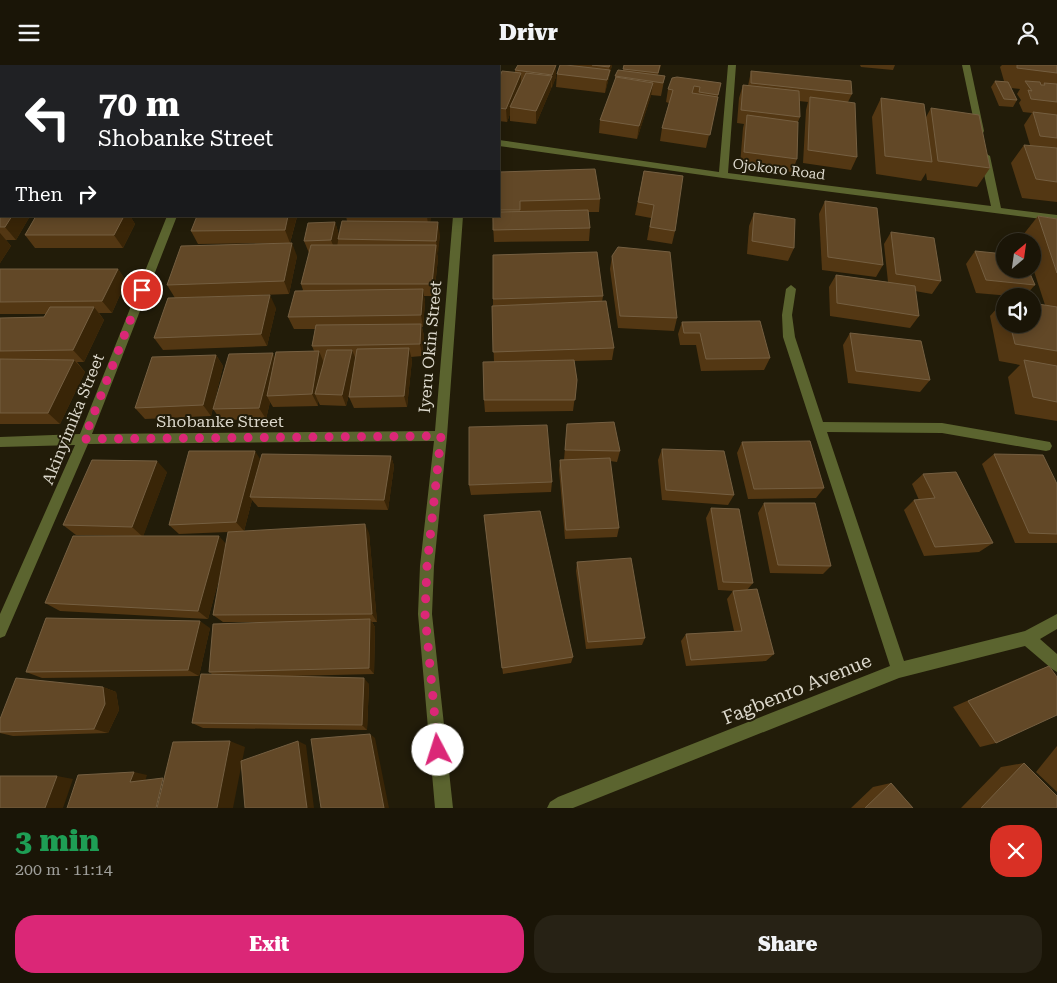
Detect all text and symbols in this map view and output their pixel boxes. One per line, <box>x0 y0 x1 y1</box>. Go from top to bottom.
icon: menu <box>15 19 43 47</box>
icon: person <box>1014 19 1042 47</box>
text: Drivr <box>499 20 558 45</box>
text: 70 m <box>98 84 180 125</box>
icon: left <box>15 85 80 150</box>
text: Shobanke Street <box>98 126 273 151</box>
street label: Ojokoro Road <box>732 155 826 183</box>
icon: right <box>73 180 101 208</box>
text: Then <box>15 183 63 206</box>
north arrow <box>996 233 1041 277</box>
map controls <box>996 233 1041 333</box>
pin <box>121 269 163 311</box>
icon: arrive <box>128 276 156 304</box>
street label: Iyeru Okin Street <box>415 280 445 414</box>
button: sound <box>996 288 1041 333</box>
street label: Akinyimika Street <box>38 351 108 487</box>
street label: Shobanke Street <box>156 412 284 431</box>
street label: Fagbenro Avenue <box>719 649 875 729</box>
position arrow <box>411 723 463 775</box>
text: 3 min <box>15 823 99 858</box>
button: close <box>990 825 1042 877</box>
text: 200 m · 11:14 <box>15 860 113 879</box>
button: Exit <box>15 915 524 973</box>
button: Share <box>534 915 1042 973</box>

